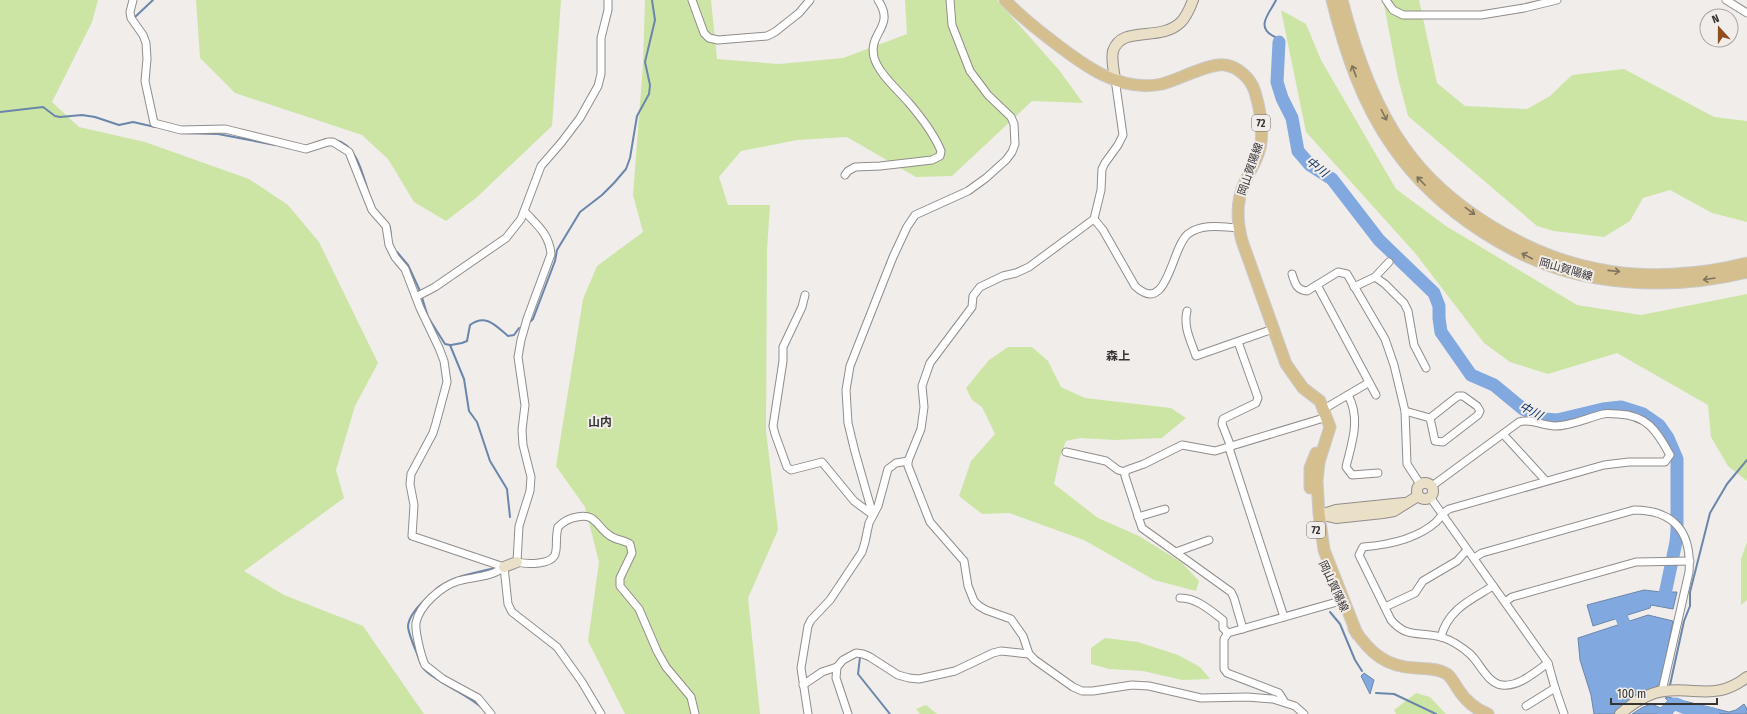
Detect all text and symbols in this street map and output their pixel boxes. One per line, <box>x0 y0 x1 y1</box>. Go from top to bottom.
north arrow <box>1699 8 1739 48</box>
text: N <box>1710 12 1721 26</box>
one-way arrow <box>1350 66 1358 78</box>
one-way arrow <box>1381 109 1388 121</box>
road number: 72 <box>1252 115 1270 131</box>
street label: 岡山賀陽線 <box>1235 141 1266 197</box>
water label: 中川 <box>1303 154 1332 181</box>
one-way arrow <box>1417 176 1426 186</box>
one-way arrow <box>1464 207 1475 216</box>
one-way arrow <box>1521 252 1533 259</box>
street label: 岡山賀陽線 <box>1538 256 1594 283</box>
one-way arrow <box>1607 268 1620 275</box>
one-way arrow <box>1702 275 1715 283</box>
district label: 森上 <box>1106 349 1130 363</box>
water label: 中川 <box>1517 399 1547 424</box>
district label: 山内 <box>588 415 612 429</box>
road number: 72 <box>1307 522 1325 538</box>
street label: 岡山賀陽線 <box>1316 559 1351 614</box>
scale bar <box>1611 680 1717 706</box>
text: 100 m <box>1617 687 1646 701</box>

